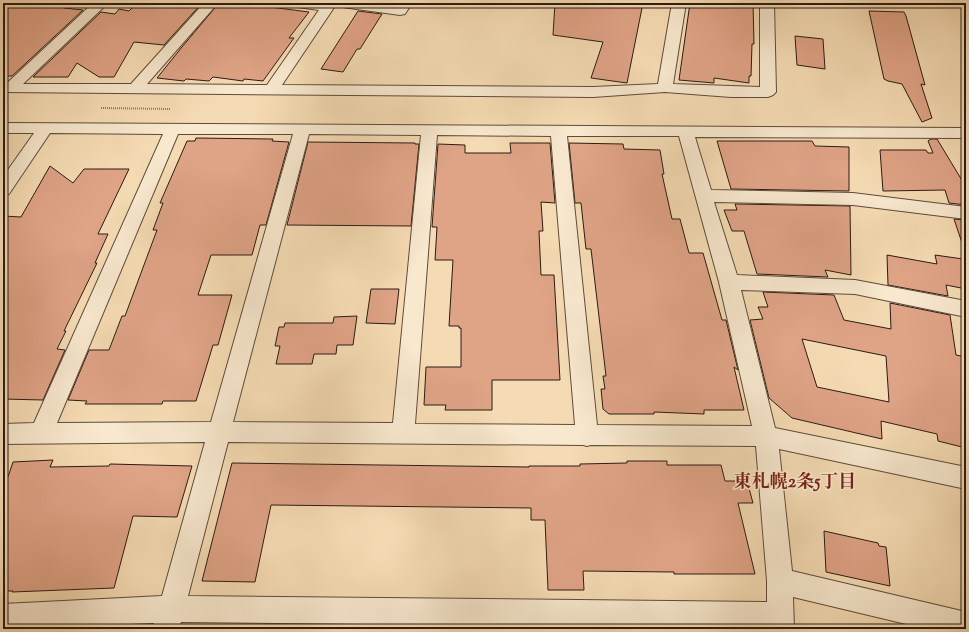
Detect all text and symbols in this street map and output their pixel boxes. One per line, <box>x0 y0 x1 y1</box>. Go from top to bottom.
district label: 東札幌2条5丁目 <box>734 470 856 496</box>

